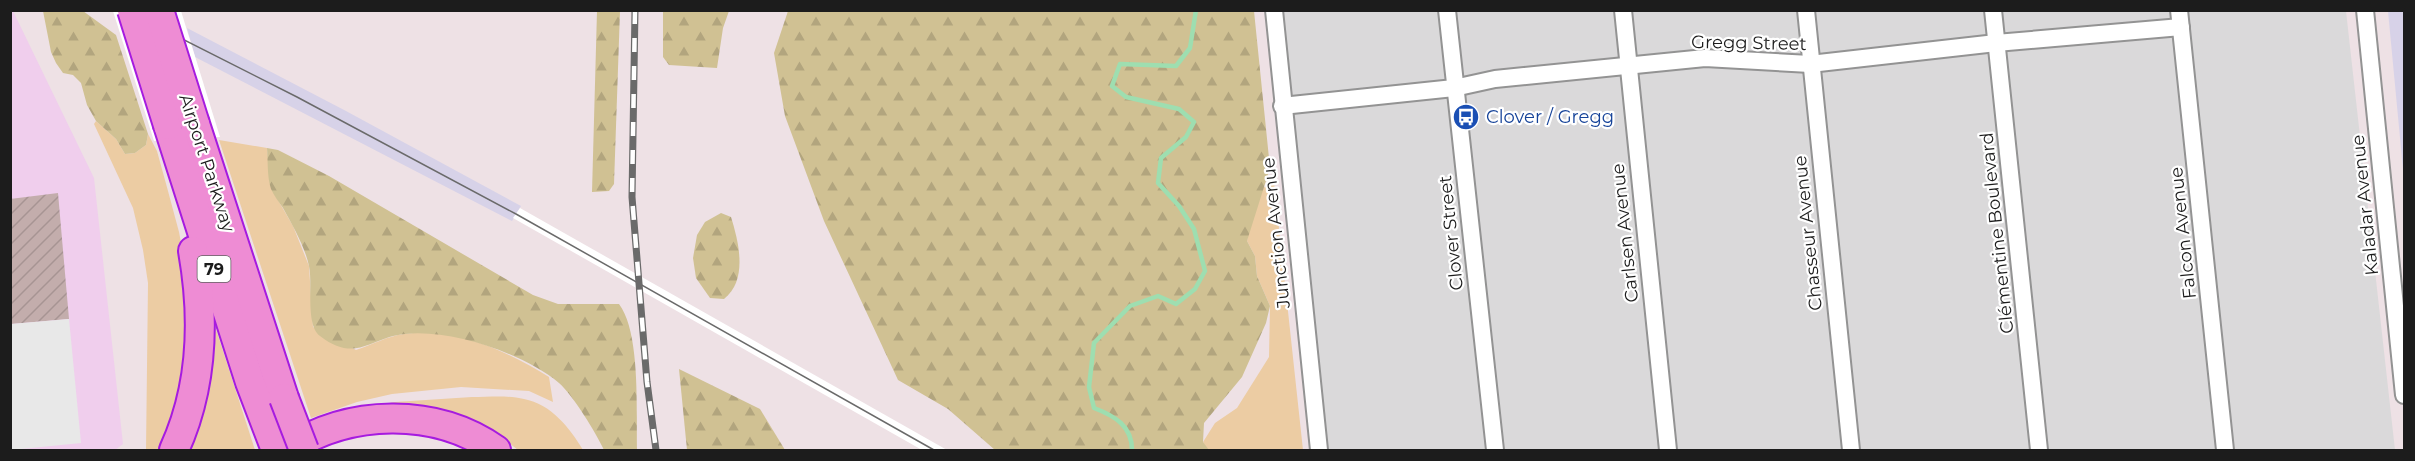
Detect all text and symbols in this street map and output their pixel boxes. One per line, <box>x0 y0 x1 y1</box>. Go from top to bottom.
street label: Gregg Street <box>1691 31 1807 55</box>
street label: Airport Parkway <box>174 91 240 235</box>
bus stop icon: Clover / Gregg <box>1451 102 1481 132</box>
place label: Clover / Gregg <box>1486 106 1614 128</box>
street label: Clémentine Boulevard <box>1975 131 2019 335</box>
street label: Kaladar Avenue <box>2347 133 2383 276</box>
street label: Chasseur Avenue <box>1789 154 1827 312</box>
street label: Junction Avenue <box>1257 156 1295 311</box>
street label: Carlsen Avenue <box>1607 162 1643 304</box>
street label: Falcon Avenue <box>2165 166 2201 300</box>
street label: Clover Street <box>1434 174 1468 292</box>
road number: 79 <box>198 256 230 282</box>

